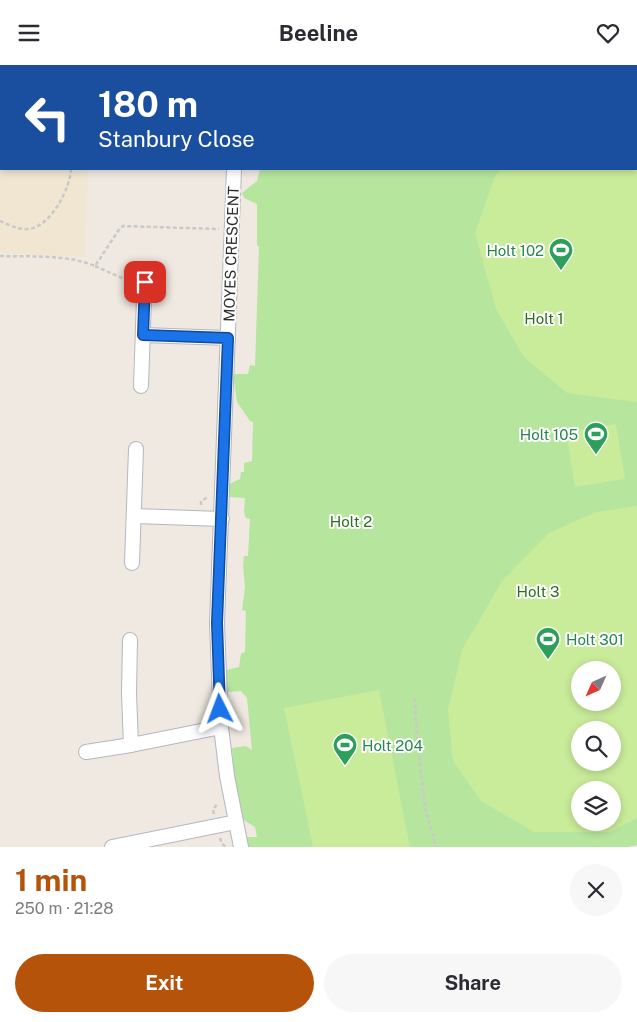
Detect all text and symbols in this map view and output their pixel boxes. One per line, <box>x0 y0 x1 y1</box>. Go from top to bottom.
icon: menu <box>15 19 43 47</box>
icon: heart <box>594 19 622 47</box>
text: Beeline <box>279 20 358 46</box>
text: 180 m <box>98 84 198 125</box>
icon: left <box>15 85 80 150</box>
text: Stanbury Close <box>98 126 255 152</box>
street label: MOYES CRESCENT <box>220 186 242 322</box>
sports icon: Holt 102 <box>548 237 574 271</box>
place label: Holt 102 <box>486 242 544 259</box>
pin <box>124 261 166 303</box>
icon: arrive <box>131 268 159 296</box>
park label: Holt 1 <box>524 310 564 327</box>
sports icon: Holt 105 <box>583 421 609 455</box>
place label: Holt 105 <box>520 426 578 443</box>
park label: Holt 2 <box>330 513 372 530</box>
park label: Holt 3 <box>517 583 559 600</box>
sports icon: Holt 301 <box>535 626 561 660</box>
place label: Holt 301 <box>566 631 624 648</box>
north arrow <box>571 661 621 711</box>
map controls <box>571 661 621 831</box>
position arrow <box>193 682 245 734</box>
button: search <box>571 721 621 771</box>
sports icon: Holt 204 <box>332 732 358 766</box>
place label: Holt 204 <box>362 737 423 754</box>
button: layers <box>571 781 621 831</box>
text: 1 min <box>15 862 87 898</box>
button: close <box>570 864 622 916</box>
text: 250 m · 21:28 <box>15 899 114 918</box>
button: Exit <box>15 954 314 1012</box>
button: Share <box>324 954 622 1012</box>

